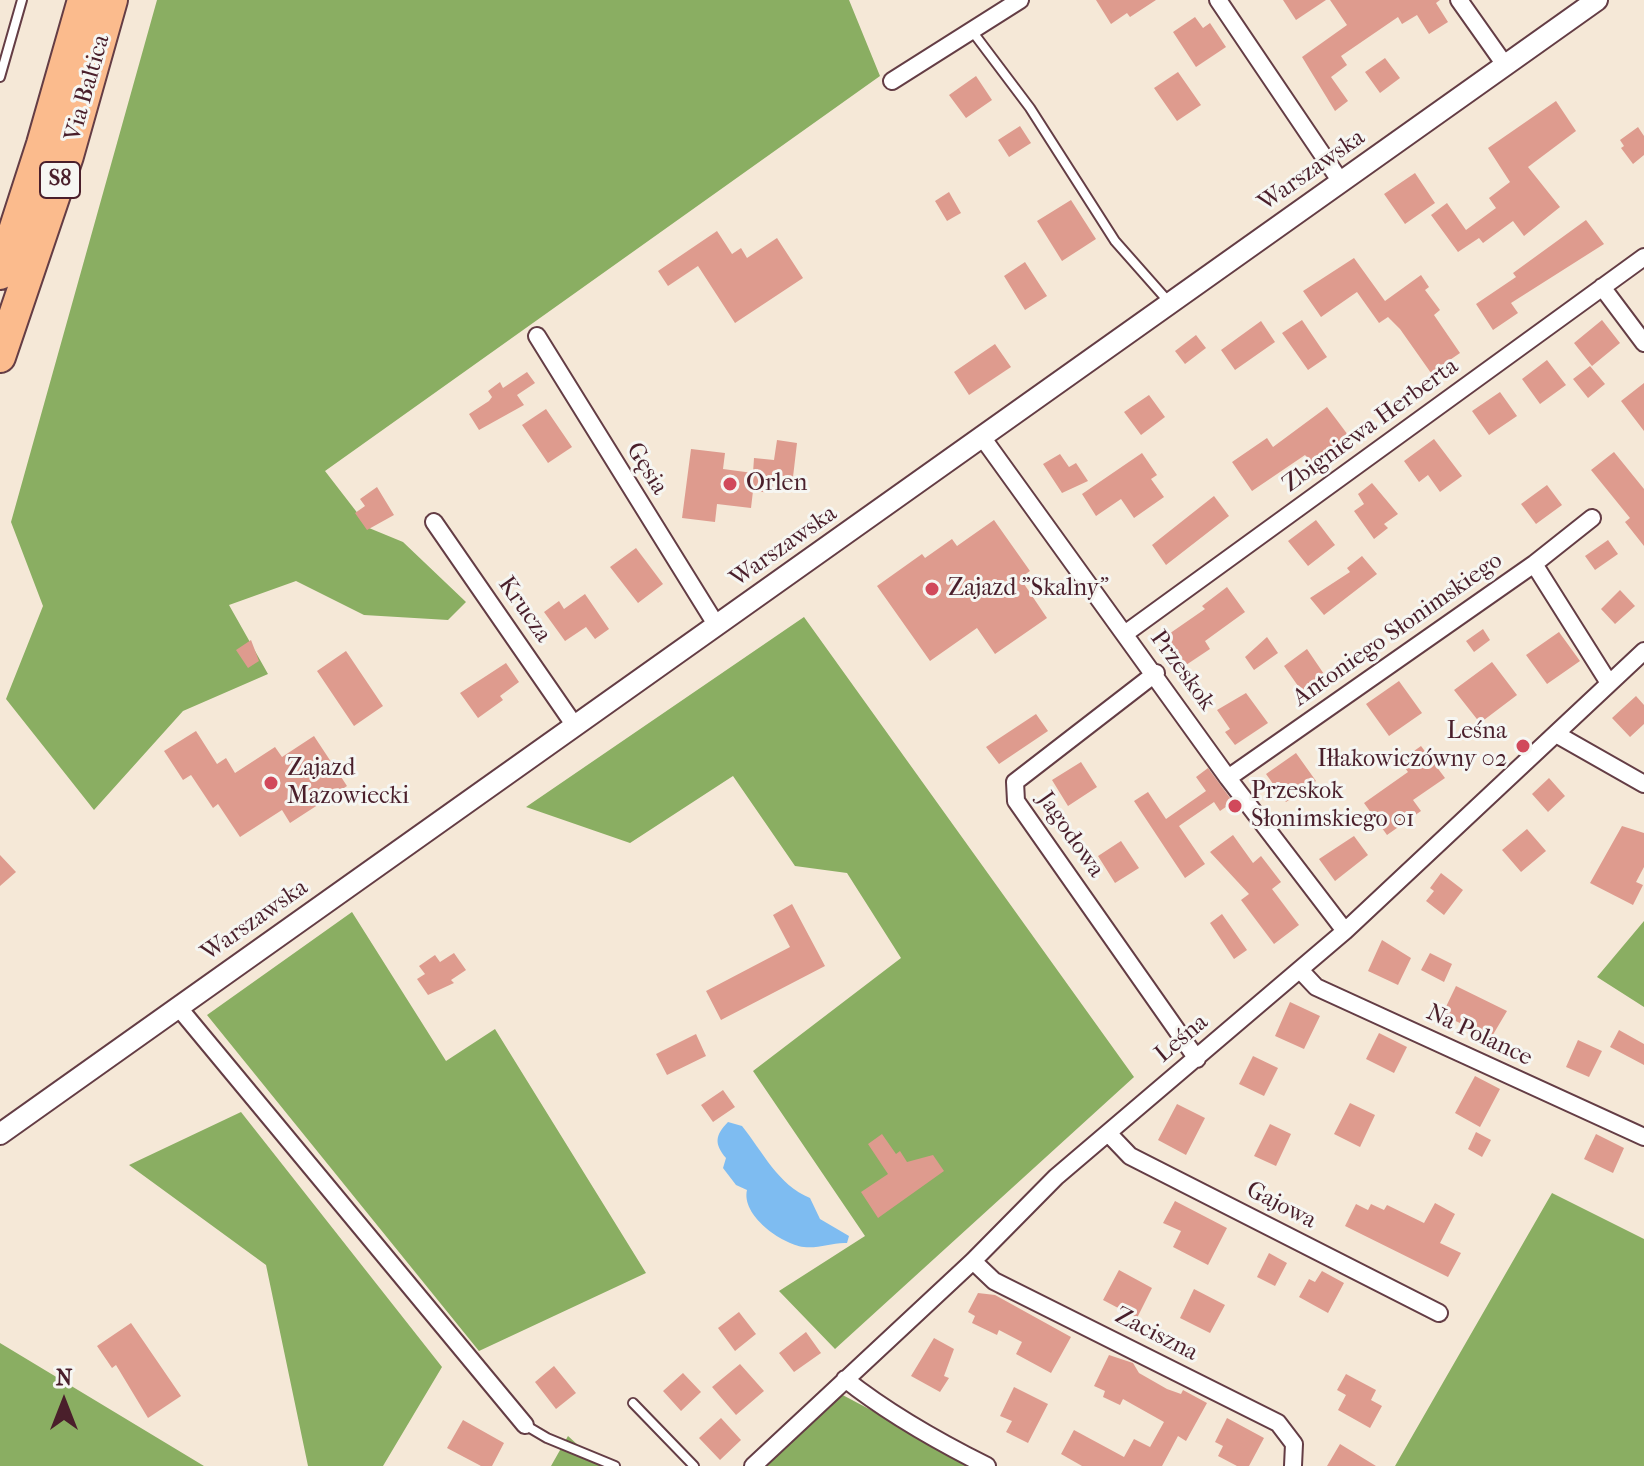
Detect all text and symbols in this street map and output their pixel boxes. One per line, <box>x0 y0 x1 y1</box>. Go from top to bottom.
street label: Via Baltica <box>59 32 117 144</box>
street label: Warszawska <box>1253 124 1371 218</box>
road number: S8 <box>40 162 80 198</box>
street label: Zbigniewa Herberta <box>1278 353 1464 499</box>
street label: Gęsia <box>619 438 673 500</box>
place label: Orlen <box>746 470 807 498</box>
marker: Orlen <box>721 475 739 493</box>
street label: Warszawska <box>725 500 843 594</box>
street label: Antoniego Słonimskiego <box>1288 547 1508 713</box>
street label: Krucza <box>491 572 557 648</box>
place label: Zajazd "Skalny" <box>948 575 1109 603</box>
marker: Zajazd "Skalny" <box>923 580 941 598</box>
street label: Przeskok <box>1143 625 1221 717</box>
place label: Leśna Iłłakowiczówny 02 <box>1317 718 1507 774</box>
marker: Leśna Iłłakowiczówny 02 <box>1514 737 1532 755</box>
place label: Zajazd Mazowiecki <box>287 755 409 811</box>
marker: Zajazd Mazowiecki <box>262 774 280 792</box>
place label: Przeskok Słonimskiego 01 <box>1251 778 1415 834</box>
street label: Jagodowa <box>1030 787 1110 883</box>
marker: Przeskok Słonimskiego 01 <box>1226 797 1244 815</box>
street label: Warszawska <box>196 874 314 968</box>
street label: Na Polance <box>1421 999 1537 1073</box>
street label: Leśna <box>1150 1009 1214 1069</box>
street label: Gajowa <box>1241 1176 1321 1236</box>
street label: Zaciszna <box>1110 1302 1202 1368</box>
north arrow <box>24 1362 104 1442</box>
text: N <box>56 1365 72 1391</box>

